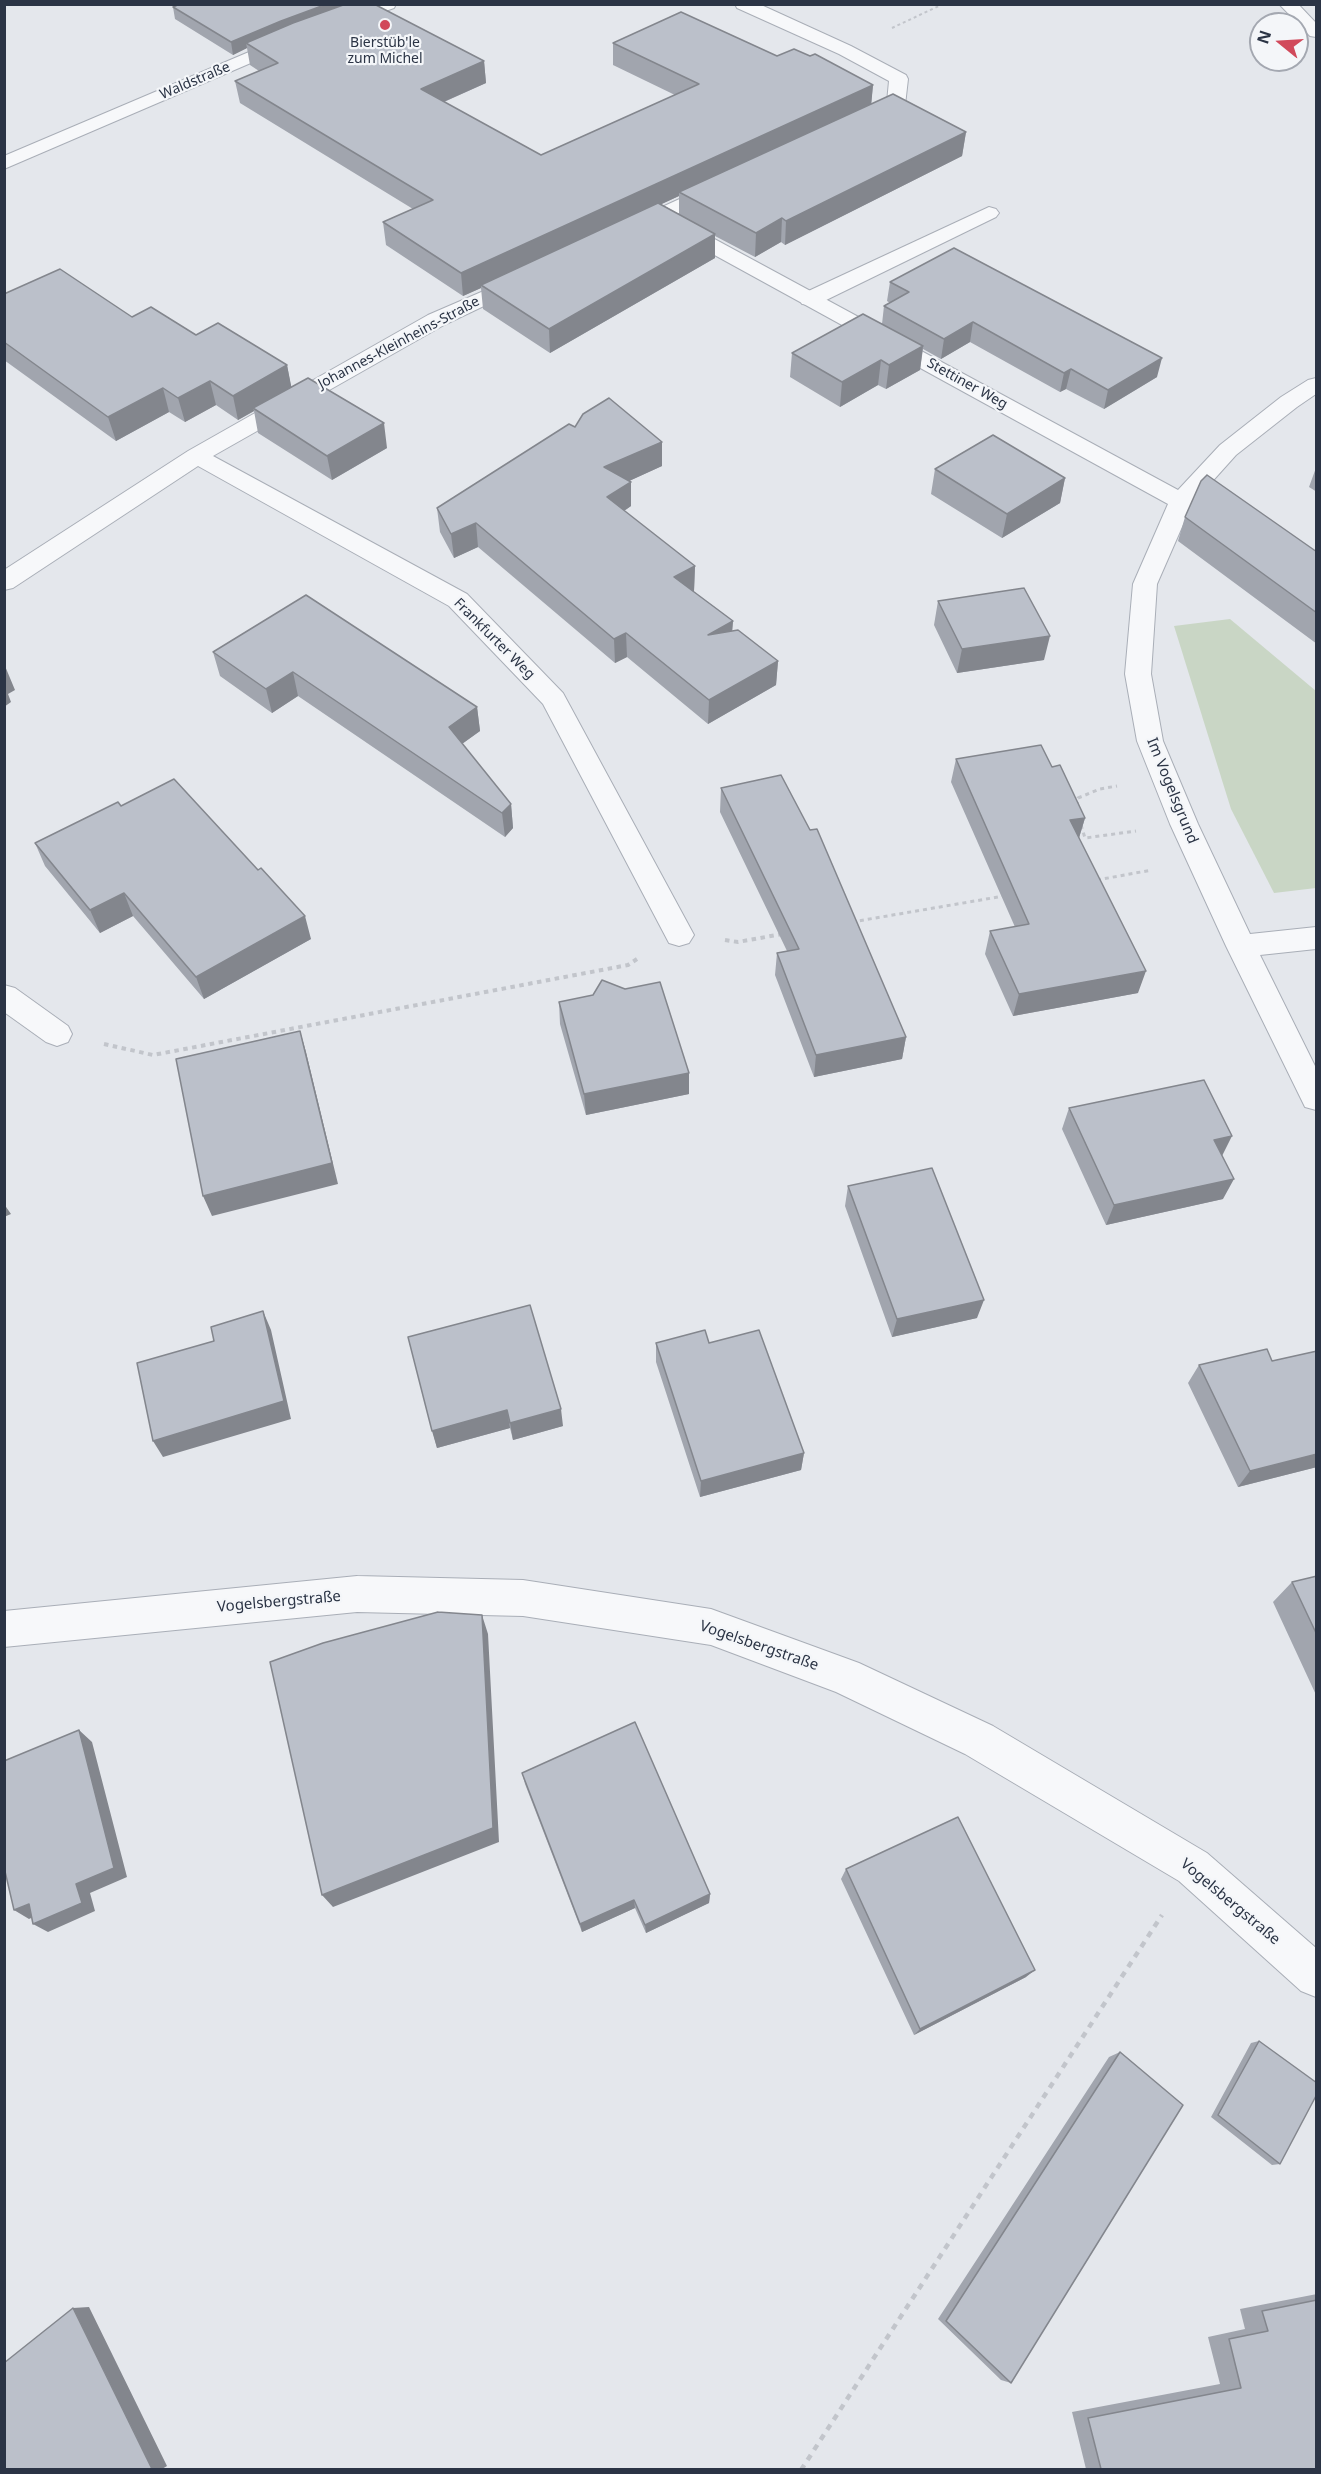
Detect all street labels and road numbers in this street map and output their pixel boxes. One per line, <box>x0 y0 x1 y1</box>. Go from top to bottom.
street label: Waldstraße <box>157 59 233 103</box>
street label: Johannes-Kleinheins-Straße <box>315 293 483 393</box>
street label: Stettiner Weg <box>924 355 1010 413</box>
street label: Frankfurter Weg <box>450 595 538 683</box>
street label: Im Vogelsgrund <box>1143 735 1201 847</box>
street label: Vogelsbergstraße <box>216 1588 342 1616</box>
street label: Vogelsbergstraße <box>697 1617 821 1675</box>
street label: Vogelsbergstraße <box>1177 1855 1283 1949</box>

